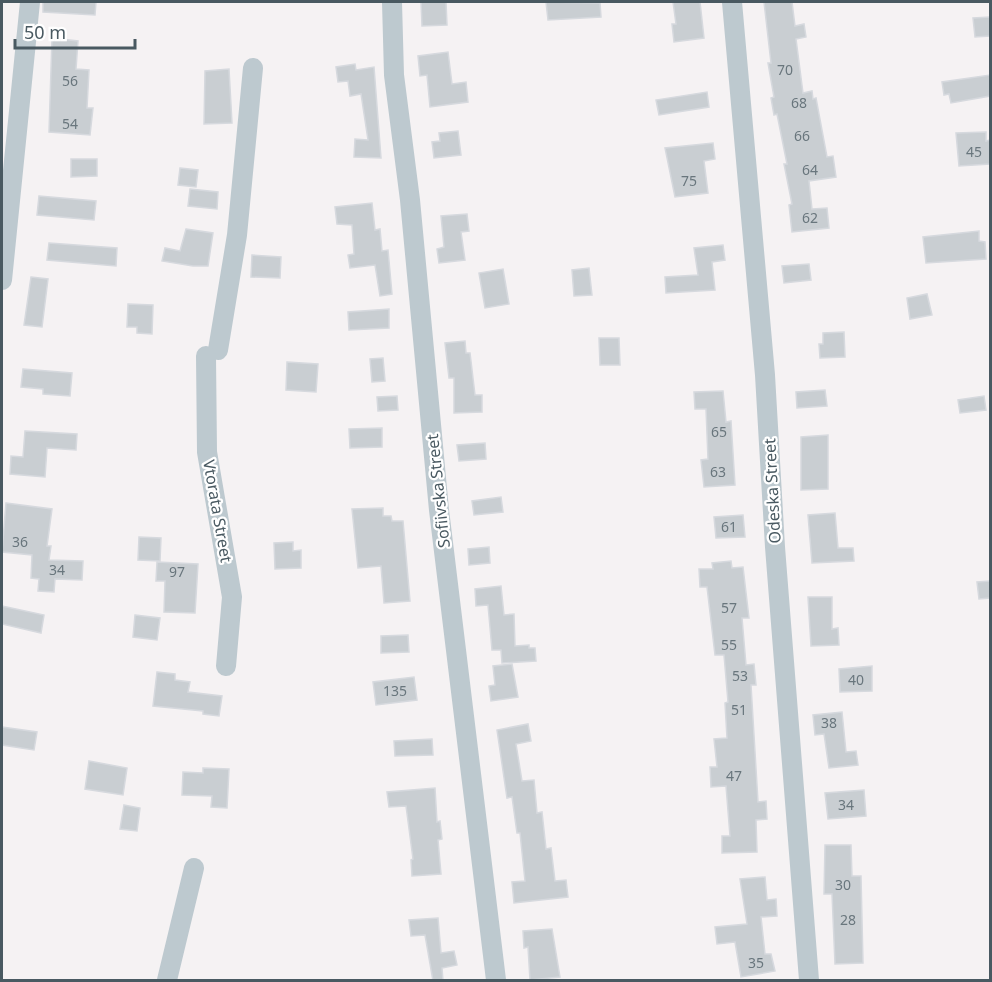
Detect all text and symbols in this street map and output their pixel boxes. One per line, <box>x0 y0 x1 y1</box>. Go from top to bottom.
scale bar <box>15 12 135 50</box>
text: 50 m <box>24 20 66 44</box>
house number: 70 <box>777 60 793 79</box>
house number: 56 <box>62 71 78 90</box>
house number: 68 <box>791 93 807 112</box>
house number: 54 <box>62 114 78 133</box>
house number: 66 <box>794 126 810 145</box>
house number: 45 <box>966 142 982 161</box>
house number: 64 <box>802 160 818 179</box>
house number: 75 <box>681 171 697 190</box>
house number: 62 <box>802 208 818 227</box>
house number: 65 <box>711 422 727 441</box>
street label: Sofiivska Street <box>421 433 455 549</box>
street label: Odeska Street <box>758 438 786 544</box>
street label: Vtorata Street <box>198 458 238 564</box>
house number: 63 <box>710 462 726 481</box>
house number: 61 <box>721 517 737 536</box>
house number: 36 <box>12 532 28 551</box>
house number: 34 <box>49 560 65 579</box>
house number: 97 <box>169 562 185 581</box>
house number: 57 <box>721 598 737 617</box>
house number: 55 <box>721 635 737 654</box>
house number: 53 <box>732 666 748 685</box>
house number: 40 <box>848 670 864 689</box>
house number: 135 <box>383 681 407 700</box>
house number: 51 <box>731 700 747 719</box>
house number: 38 <box>821 713 837 732</box>
house number: 47 <box>726 766 742 785</box>
house number: 34 <box>838 795 854 814</box>
house number: 30 <box>835 875 851 894</box>
house number: 28 <box>840 910 856 929</box>
house number: 35 <box>748 953 764 972</box>

